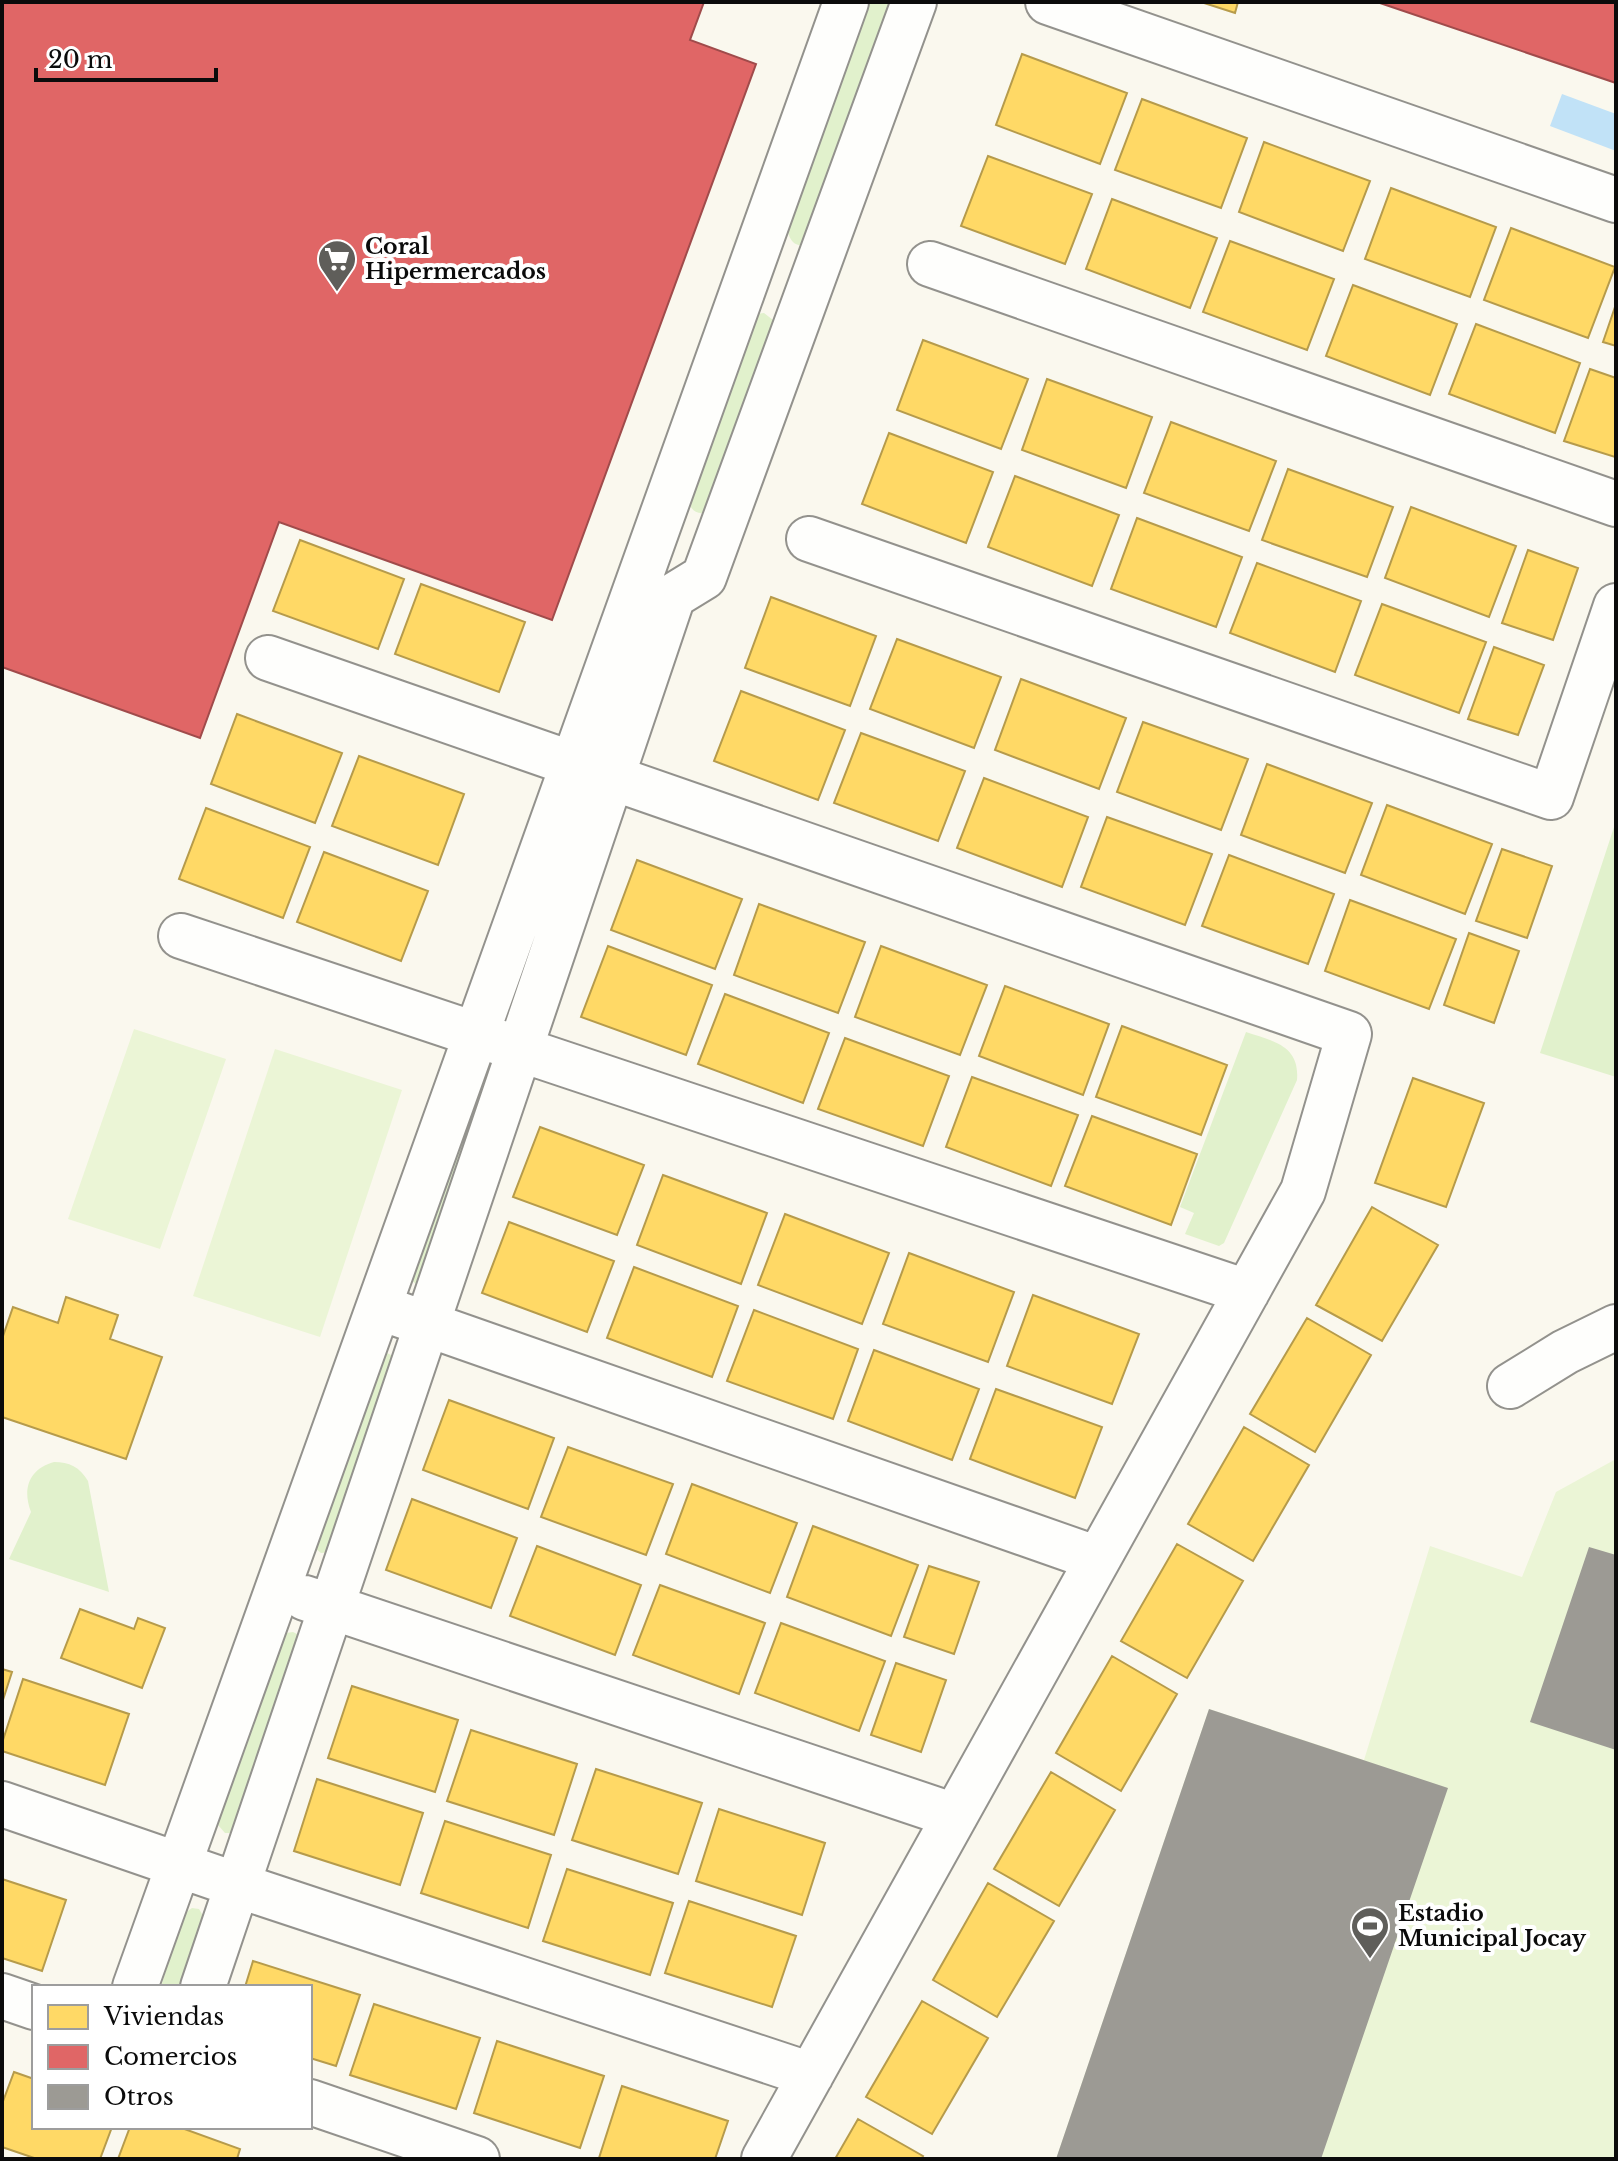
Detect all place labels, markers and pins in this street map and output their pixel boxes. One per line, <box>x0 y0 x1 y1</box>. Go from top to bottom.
place label: Coral Hipermercados <box>365 233 546 285</box>
supermarket icon: Coral Hipermercados <box>316 238 358 293</box>
place label: Estadio Municipal Jocay <box>1398 1900 1587 1952</box>
sports icon: Estadio Municipal Jocay <box>1349 1905 1391 1960</box>

